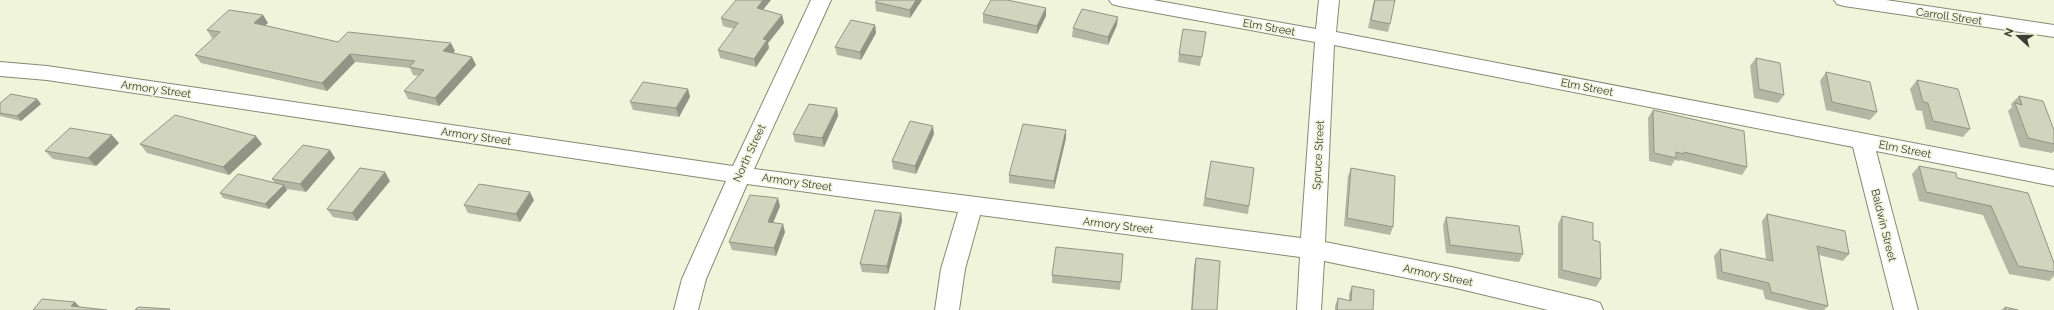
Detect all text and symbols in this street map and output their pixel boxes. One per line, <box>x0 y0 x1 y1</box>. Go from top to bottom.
street label: Carroll Street <box>1915 5 1983 28</box>
street label: Elm Street <box>1242 16 1296 39</box>
north arrow <box>1998 16 2038 56</box>
text: N <box>2002 26 2017 39</box>
street label: Elm Street <box>1560 76 1615 99</box>
street label: Armory Street <box>120 78 192 101</box>
street label: Spruce Street <box>1310 120 1327 190</box>
street label: North Street <box>730 122 769 184</box>
street label: Armory Street <box>440 125 512 148</box>
street label: Elm Street <box>1878 138 1933 161</box>
street label: Armory Street <box>761 171 833 194</box>
street label: Baldwin Street <box>1868 188 1899 263</box>
street label: Armory Street <box>1082 215 1154 236</box>
street label: Armory Street <box>1402 262 1474 289</box>

